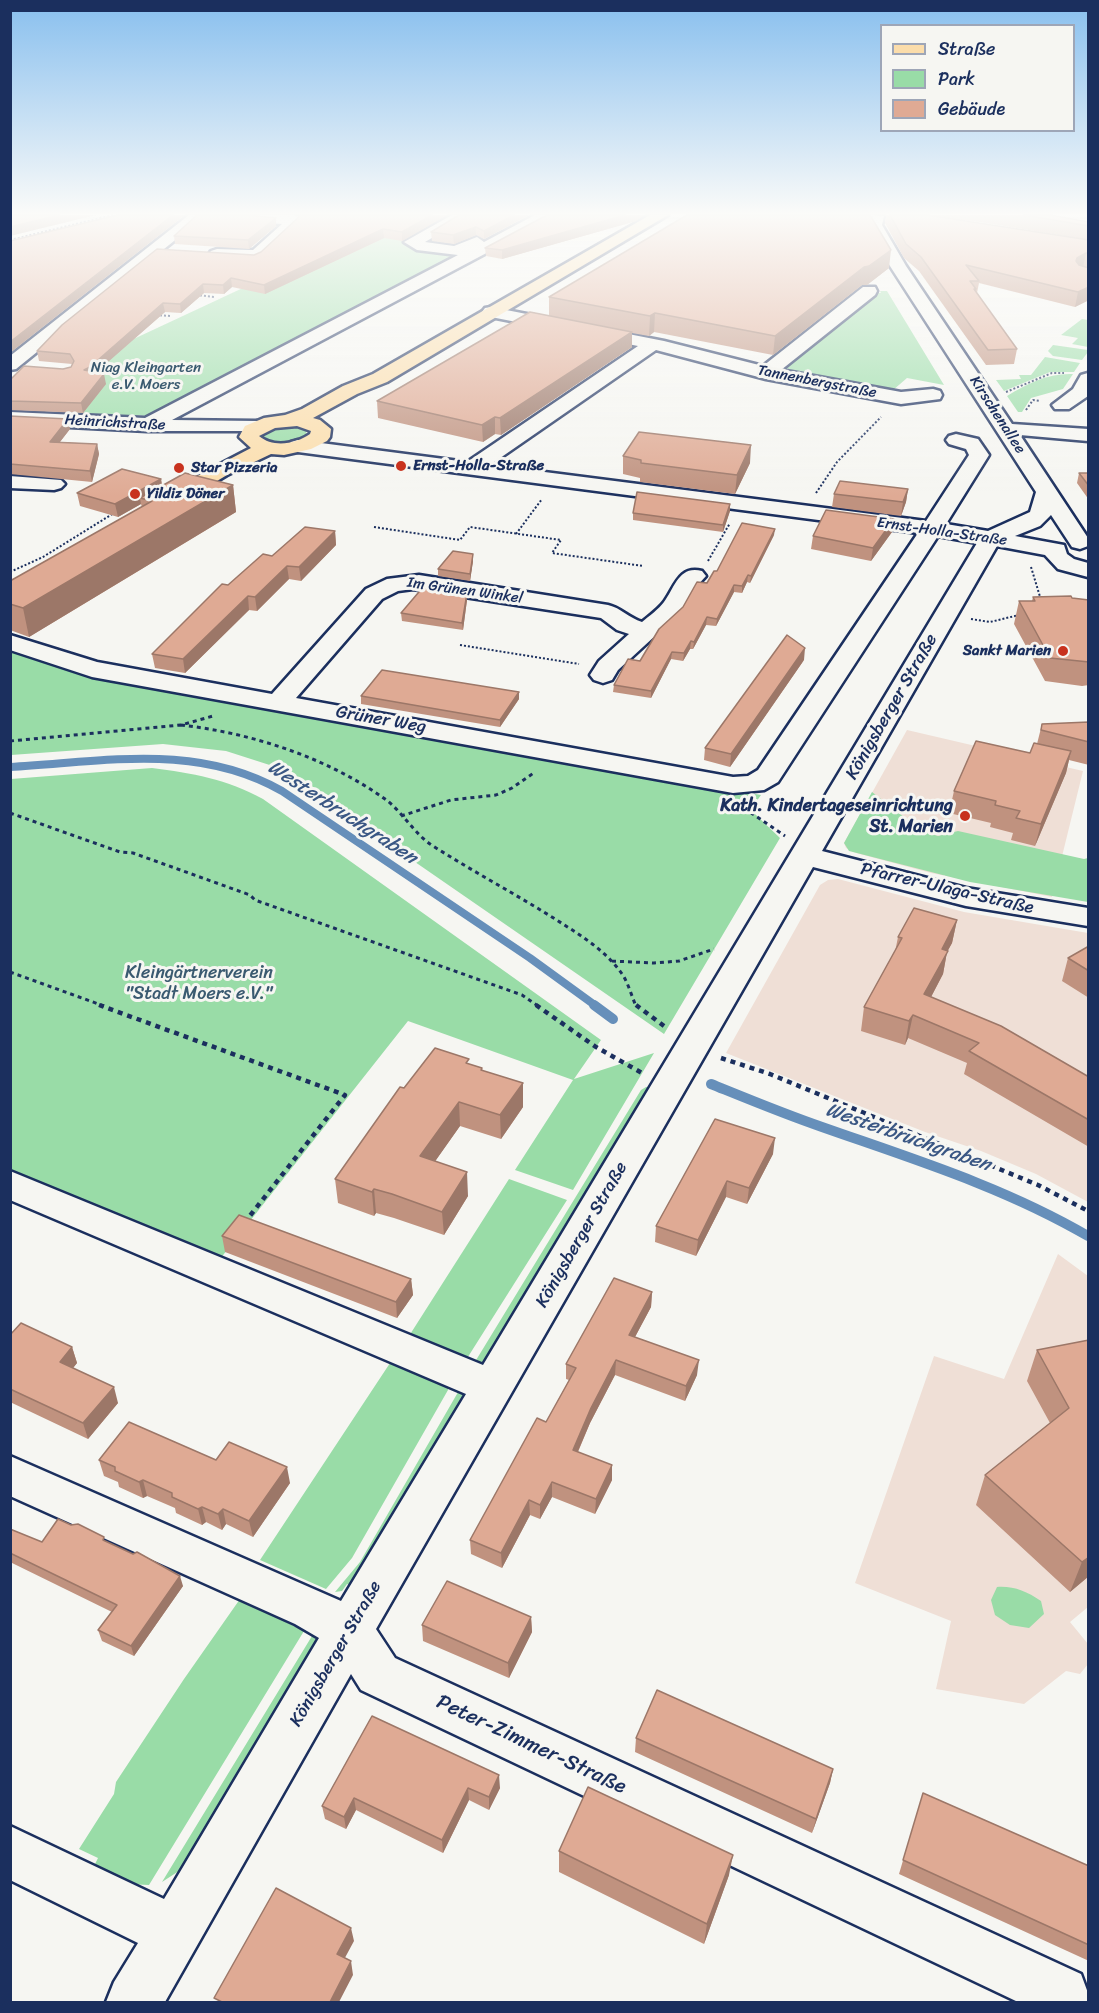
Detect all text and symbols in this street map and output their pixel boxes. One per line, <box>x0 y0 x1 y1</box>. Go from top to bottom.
legend <box>880 24 1075 132</box>
text: Straße <box>938 33 995 65</box>
text: Park <box>938 63 975 95</box>
text: Gebäude <box>938 93 1005 125</box>
park label: Niag Kleingarten e.V. Moers <box>91 359 201 394</box>
street label: Tannenbergstraße <box>756 362 878 402</box>
street label: Kirschenallee <box>965 373 1029 457</box>
street label: Heinrichstraße <box>64 411 166 435</box>
place label: Ernst-Holla-Straße <box>413 457 544 475</box>
place label: Star Pizzeria <box>191 459 278 477</box>
marker: Ernst-Holla-Straße <box>394 459 408 473</box>
marker: Star Pizzeria <box>172 461 186 475</box>
place label: Yildiz Döner <box>147 485 224 503</box>
marker: Yildiz Döner <box>128 487 142 501</box>
street label: Ernst-Holla-Straße <box>876 514 1008 550</box>
street label: Im Grünen Winkel <box>406 574 524 608</box>
street label: Königsberger Straße <box>841 630 943 784</box>
place label: Sankt Marien <box>963 642 1051 660</box>
marker: Sankt Marien <box>1056 644 1070 658</box>
street label: Grüner Weg <box>334 701 428 739</box>
water label: Westerbruchgraben <box>263 756 421 870</box>
place label: Kath. Kindertageseinrichtung St. Marien <box>720 795 953 838</box>
marker: Kath. Kindertageseinrichtung St. Marien <box>958 809 972 823</box>
street label: Pfarrer-Ulaga-Straße <box>858 859 1036 919</box>
park label: Kleingärtnerverein "Stadt Moers e.V." <box>125 962 273 1004</box>
water label: Westerbruchgraben <box>822 1099 994 1177</box>
street label: Königsberger Straße <box>531 1158 633 1312</box>
street label: Königsberger Straße <box>285 1577 387 1731</box>
street label: Peter-Zimmer-Straße <box>432 1690 630 1800</box>

